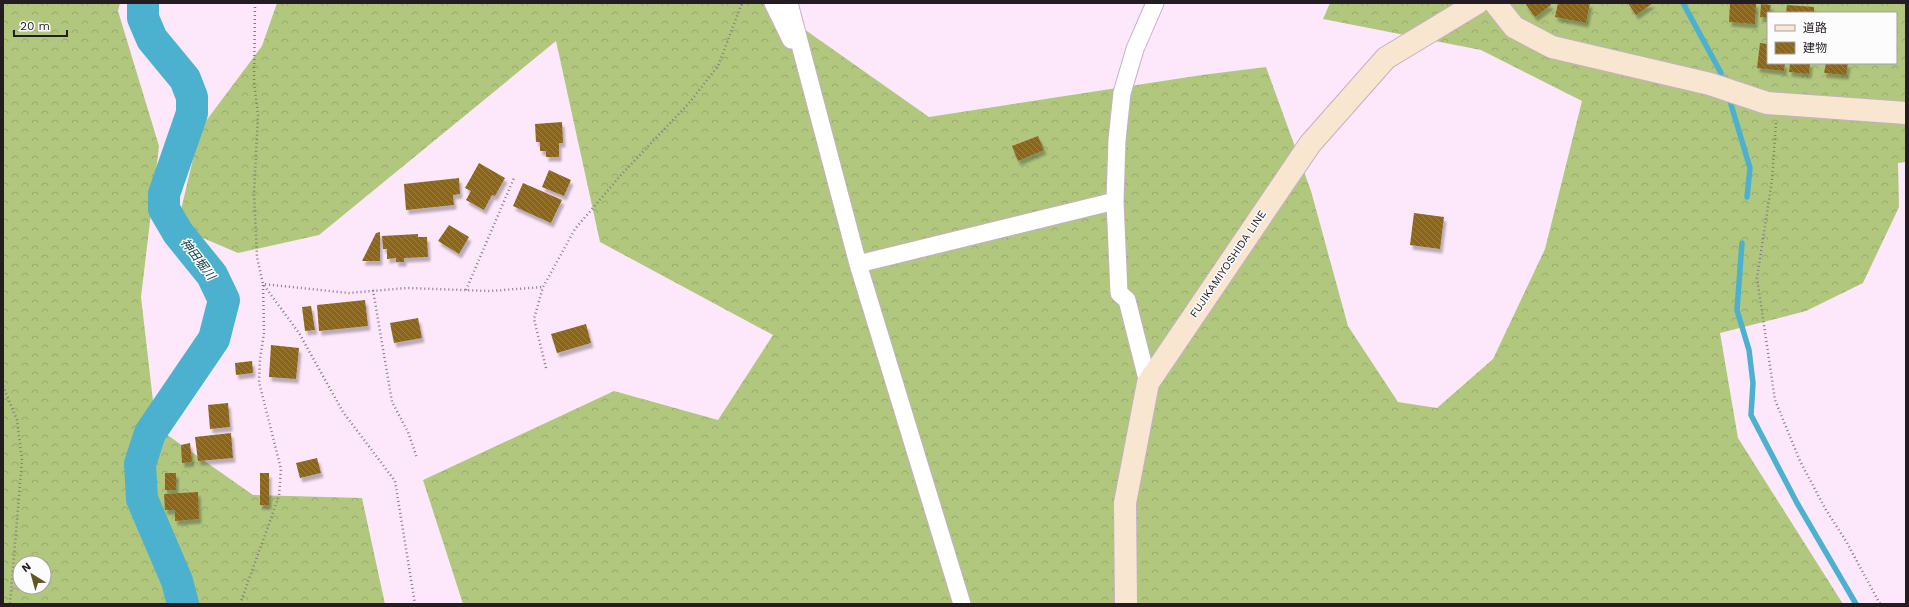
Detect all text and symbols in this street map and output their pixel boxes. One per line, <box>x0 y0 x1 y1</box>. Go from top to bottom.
scale bar <box>14 12 67 38</box>
legend <box>1767 12 1897 64</box>
text: 20 m <box>20 19 50 33</box>
text: 道路 <box>1803 21 1827 35</box>
text: 建物 <box>1803 41 1827 55</box>
street label: FUJIKAMIYOSHIDA LINE <box>1187 208 1269 320</box>
water label: 神田堀川 <box>178 236 219 284</box>
north arrow <box>12 555 52 595</box>
text: N <box>19 560 33 575</box>

